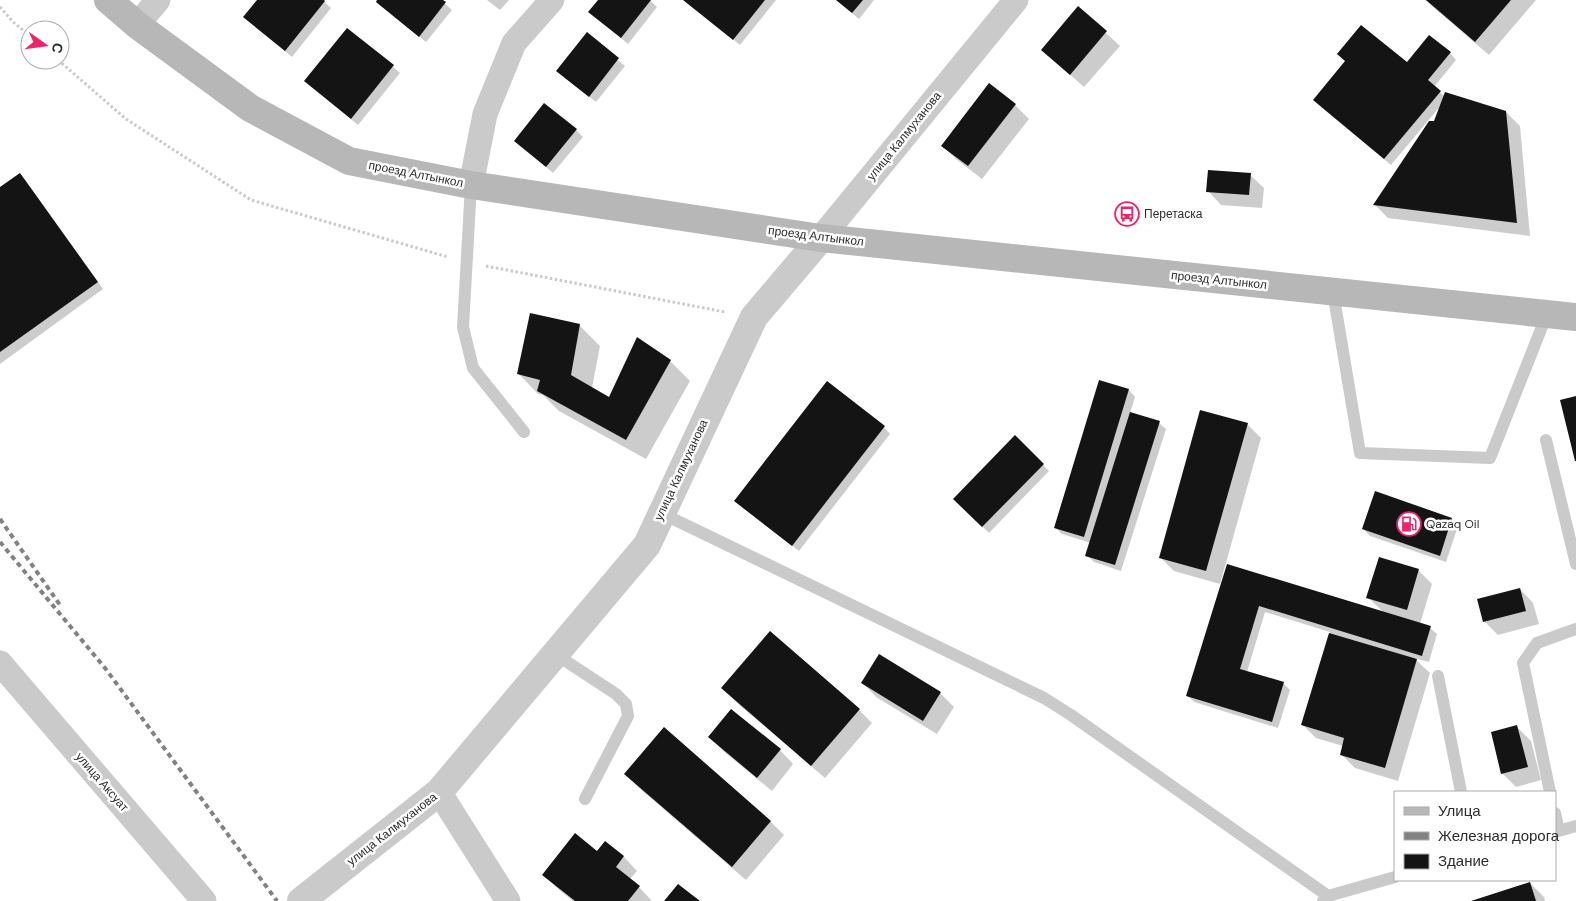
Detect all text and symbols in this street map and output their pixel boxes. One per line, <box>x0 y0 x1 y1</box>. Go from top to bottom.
north arrow <box>20 20 70 70</box>
text: С <box>48 41 68 55</box>
street label: улица Калмуханова <box>863 88 945 184</box>
street label: проезд Алтынкол <box>367 157 465 191</box>
bus stop icon: Перетаска <box>1114 201 1140 227</box>
place label: Перетаска <box>1144 206 1203 222</box>
street label: проезд Алтынкол <box>767 222 865 250</box>
street label: проезд Алтынкол <box>1170 267 1268 293</box>
street label: улица Калмуханова <box>651 416 712 523</box>
fuel station icon: Qazaq Oil <box>1396 511 1422 537</box>
place label: Qazaq Oil <box>1426 516 1479 532</box>
street label: улица Аксуат <box>72 749 132 815</box>
street label: улица Калмуханова <box>344 789 441 869</box>
legend <box>1394 791 1556 881</box>
text: Улица <box>1438 801 1481 821</box>
text: Железная дорога <box>1438 826 1560 846</box>
text: Здание <box>1438 851 1489 871</box>

